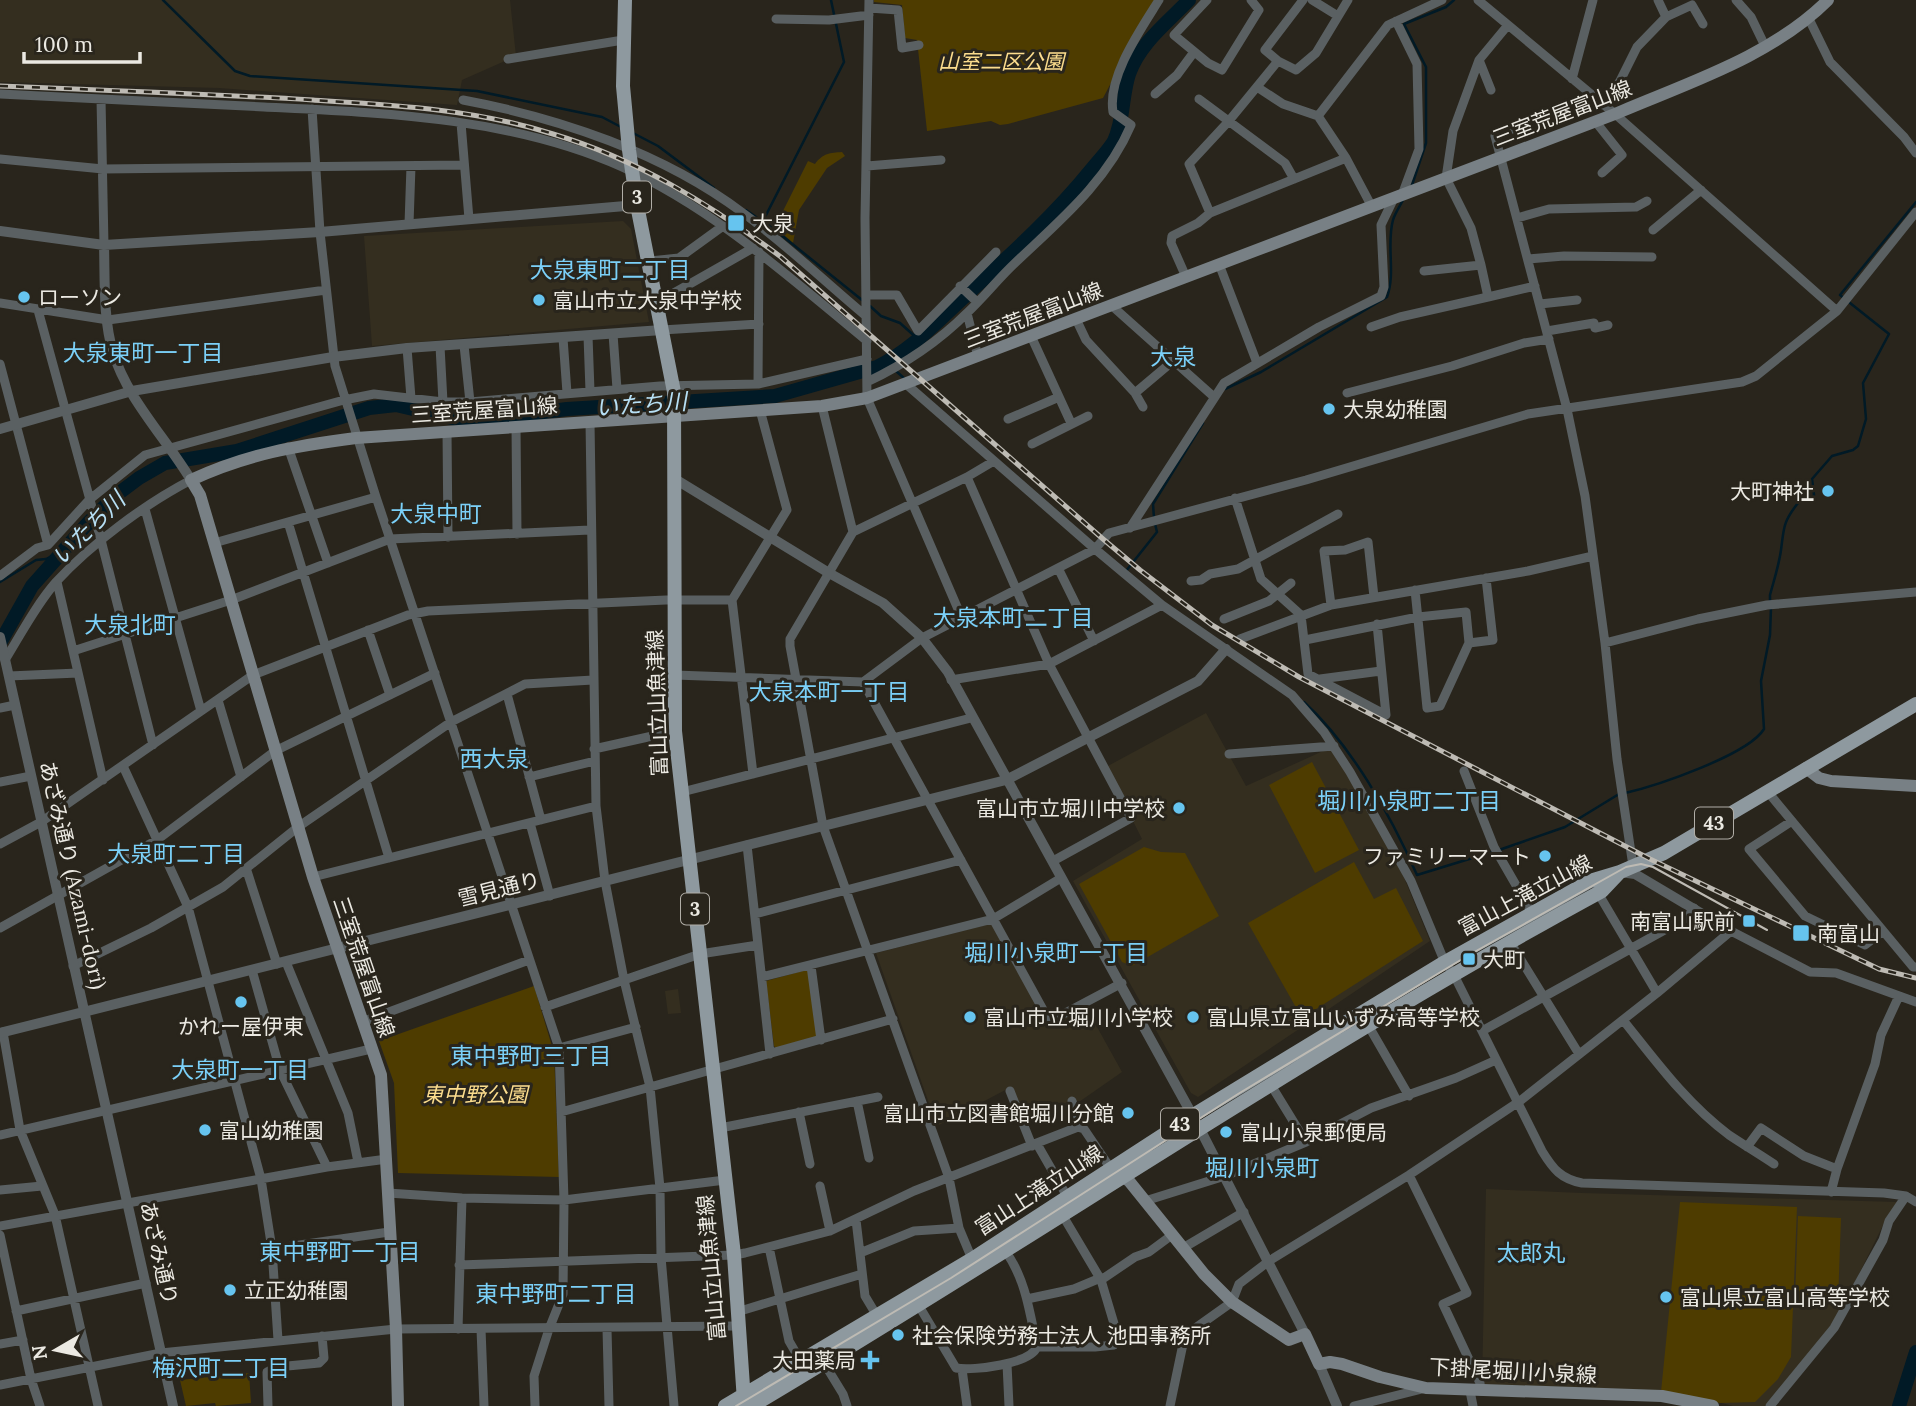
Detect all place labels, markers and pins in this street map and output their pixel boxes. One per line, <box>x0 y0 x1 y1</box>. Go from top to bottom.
place label: 大泉 <box>752 210 794 237</box>
marker: 大泉 <box>726 213 746 233</box>
place label: ローソン <box>38 284 122 311</box>
place label: 富山市立大泉中学校 <box>553 287 742 314</box>
marker: ローソン <box>16 289 32 305</box>
marker: 富山市立大泉中学校 <box>531 292 547 308</box>
place label: 大泉幼稚園 <box>1343 396 1448 423</box>
marker: 大泉幼稚園 <box>1321 401 1337 417</box>
place label: 大町神社 <box>1730 478 1814 505</box>
marker: 大町神社 <box>1820 483 1836 499</box>
place label: 富山市立堀川中学校 <box>976 795 1165 822</box>
marker: 富山市立堀川中学校 <box>1171 800 1187 816</box>
place label: ファミリーマート <box>1363 843 1531 870</box>
marker: ファミリーマート <box>1537 848 1553 864</box>
place label: 南富山駅前 <box>1630 908 1735 935</box>
marker: 南富山駅前 <box>1741 913 1757 929</box>
place label: 南富山 <box>1817 920 1880 947</box>
marker: 南富山 <box>1791 923 1811 943</box>
place label: 大町 <box>1483 946 1525 973</box>
marker: 大町 <box>1461 951 1477 967</box>
marker: かれー屋伊東 <box>233 994 249 1010</box>
place label: 富山市立堀川小学校 <box>984 1004 1173 1031</box>
place label: 富山県立富山いずみ高等学校 <box>1207 1004 1480 1031</box>
marker: 富山市立堀川小学校 <box>962 1009 978 1025</box>
marker: 富山県立富山いずみ高等学校 <box>1185 1009 1201 1025</box>
place label: かれー屋伊東 <box>178 1013 304 1040</box>
place label: 富山市立図書館堀川分館 <box>883 1100 1114 1127</box>
marker: 富山市立図書館堀川分館 <box>1120 1105 1136 1121</box>
place label: 富山幼稚園 <box>219 1117 324 1144</box>
place label: 富山小泉郵便局 <box>1240 1119 1387 1146</box>
marker: 富山幼稚園 <box>197 1122 213 1138</box>
marker: 富山小泉郵便局 <box>1218 1124 1234 1140</box>
place label: 立正幼稚園 <box>244 1277 349 1304</box>
marker: 立正幼稚園 <box>222 1282 238 1298</box>
place label: 富山県立富山高等学校 <box>1680 1284 1890 1311</box>
marker: 富山県立富山高等学校 <box>1658 1289 1674 1305</box>
place label: 社会保険労務士法人 池田事務所 <box>912 1322 1212 1349</box>
marker: 社会保険労務士法人 池田事務所 <box>890 1327 906 1343</box>
place label: 大田薬局 <box>772 1347 856 1374</box>
marker: 大田薬局 <box>862 1352 878 1368</box>

